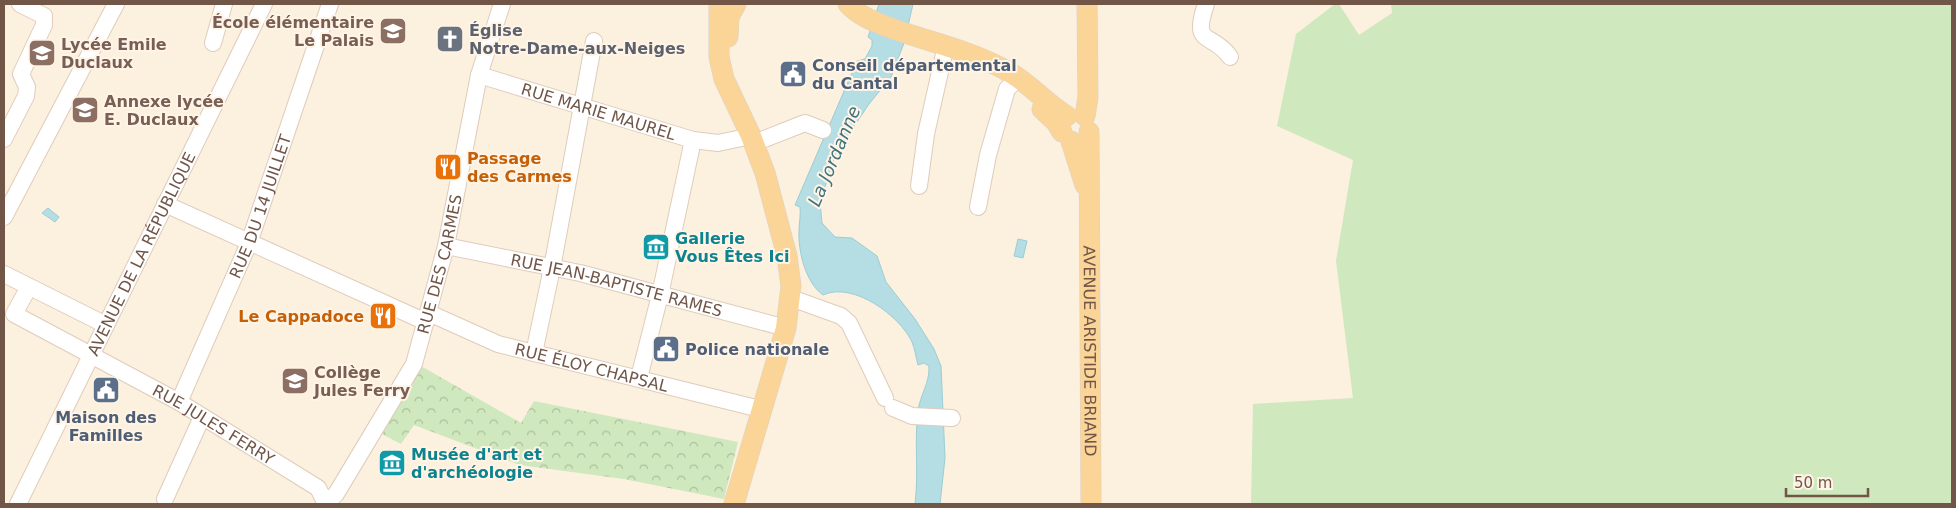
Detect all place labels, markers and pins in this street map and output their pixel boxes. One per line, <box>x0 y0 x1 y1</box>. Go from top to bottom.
place label: École élémentaire Le Palais <box>212 13 374 50</box>
school or university icon: École élémentaire Le Palais <box>378 16 408 46</box>
place label: Église Notre-Dame-aux-Neiges <box>469 21 685 58</box>
church icon: Église Notre-Dame-aux-Neiges <box>435 24 465 54</box>
place label: Lycée Emile Duclaux <box>61 35 167 72</box>
school or university icon: Lycée Emile Duclaux <box>27 38 57 68</box>
place label: Conseil départemental du Cantal <box>812 56 1017 93</box>
public building icon: Conseil départemental du Cantal <box>778 59 808 89</box>
place label: Annexe lycée E. Duclaux <box>104 92 224 129</box>
school or university icon: Annexe lycée E. Duclaux <box>70 95 100 125</box>
place label: Passage des Carmes <box>467 149 572 186</box>
restaurant icon: Passage des Carmes <box>433 152 463 182</box>
place label: Gallerie Vous Êtes Ici <box>675 229 789 266</box>
museum icon: Gallerie Vous Êtes Ici <box>641 232 671 262</box>
restaurant icon: Le Cappadoce <box>368 301 398 331</box>
place label: Le Cappadoce <box>238 307 364 326</box>
public building icon: Police nationale <box>651 334 681 364</box>
place label: Police nationale <box>685 340 830 359</box>
place label: Collège Jules Ferry <box>313 363 411 400</box>
school or university icon: Collège Jules Ferry <box>280 366 310 396</box>
public building icon: Maison des Familles <box>91 375 121 405</box>
place label: Maison des Familles <box>55 408 157 445</box>
place label: Musée d'art et d'archéologie <box>411 445 542 482</box>
museum icon: Musée d'art et d'archéologie <box>377 448 407 478</box>

